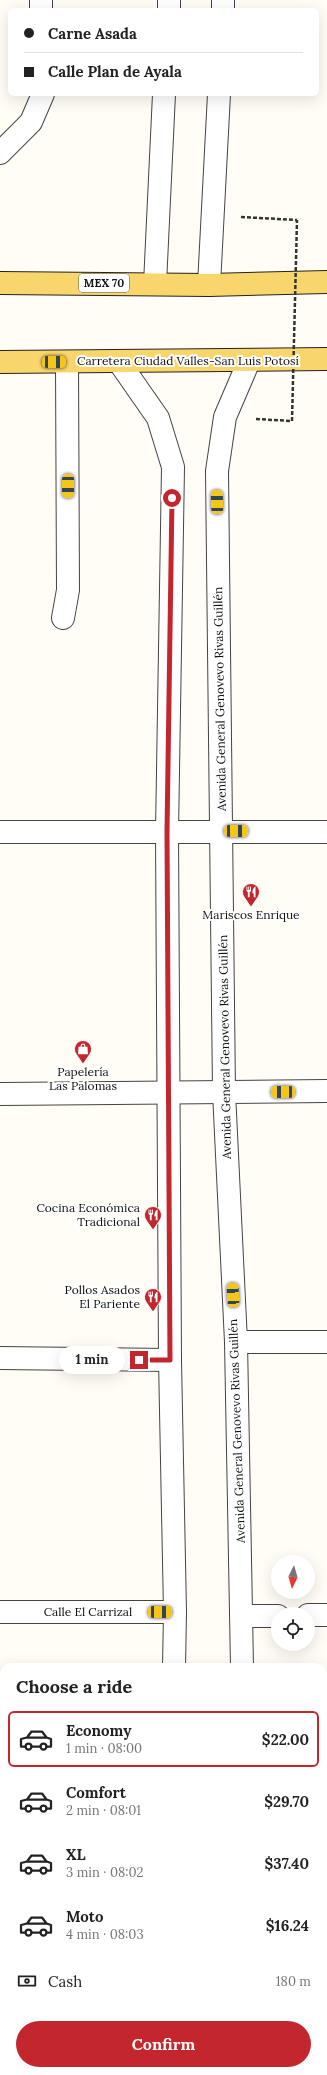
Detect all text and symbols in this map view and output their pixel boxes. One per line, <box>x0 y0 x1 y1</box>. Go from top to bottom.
text: Carne Asada <box>48 24 137 43</box>
text: Calle Plan de Ayala <box>48 62 182 81</box>
road number: MEX 70 <box>79 274 129 292</box>
street label: Carretera Ciudad Valles-San Luis Potosí <box>77 353 299 368</box>
car <box>42 356 66 368</box>
car <box>62 474 74 498</box>
route start <box>163 489 181 507</box>
car <box>211 490 223 514</box>
street label: Avenida General Genovevo Rivas Guillén <box>210 587 229 812</box>
car <box>224 825 248 837</box>
restaurant icon: Mariscos Enrique <box>241 882 261 907</box>
place label: Mariscos Enrique <box>202 907 300 922</box>
street label: Avenida General Genovevo Rivas Guillén <box>215 935 234 1160</box>
shop icon: Papelería Las Palomas <box>73 1039 93 1064</box>
place label: Papelería Las Palomas <box>49 1064 118 1093</box>
car <box>271 1086 295 1098</box>
place label: Cocina Económica Tradicional <box>36 1200 140 1229</box>
restaurant icon: Cocina Económica Tradicional <box>143 1205 163 1230</box>
place label: Pollos Asados El Pariente <box>65 1282 140 1311</box>
car <box>226 1283 240 1307</box>
restaurant icon: Pollos Asados El Pariente <box>143 1287 163 1312</box>
street label: Avenida General Genovevo Rivas Guillén <box>225 1319 248 1544</box>
callout: 1 min <box>59 1346 125 1374</box>
text: 1 min <box>75 1351 109 1368</box>
route end <box>130 1351 148 1369</box>
north arrow <box>271 1555 315 1599</box>
map controls <box>271 1555 315 1651</box>
street label: Calle El Carrizal <box>44 1604 132 1619</box>
car <box>148 1606 172 1618</box>
button: locate <box>271 1607 315 1651</box>
text: Choose a ride <box>16 1675 132 1698</box>
icon: car <box>18 1721 54 1757</box>
text: Economy <box>66 1721 131 1740</box>
text: $22.00 <box>262 1730 309 1749</box>
text: 1 min · 08:00 <box>66 1740 142 1757</box>
icon: car <box>18 1783 54 1819</box>
text: Comfort <box>66 1783 126 1802</box>
text: $29.70 <box>264 1792 309 1811</box>
text: 2 min · 08:01 <box>66 1802 141 1819</box>
icon: car <box>18 1845 54 1881</box>
text: XL <box>66 1845 86 1864</box>
text: $37.40 <box>264 1854 309 1873</box>
text: 3 min · 08:02 <box>66 1864 144 1881</box>
icon: car <box>18 1907 54 1943</box>
text: Moto <box>66 1907 103 1926</box>
text: $16.24 <box>266 1916 309 1935</box>
text: 4 min · 08:03 <box>66 1926 144 1943</box>
icon: cash <box>16 1970 38 1992</box>
text: Cash <box>48 1972 82 1991</box>
text: 180 m <box>276 1973 311 1990</box>
button: Confirm <box>16 2021 311 2067</box>

